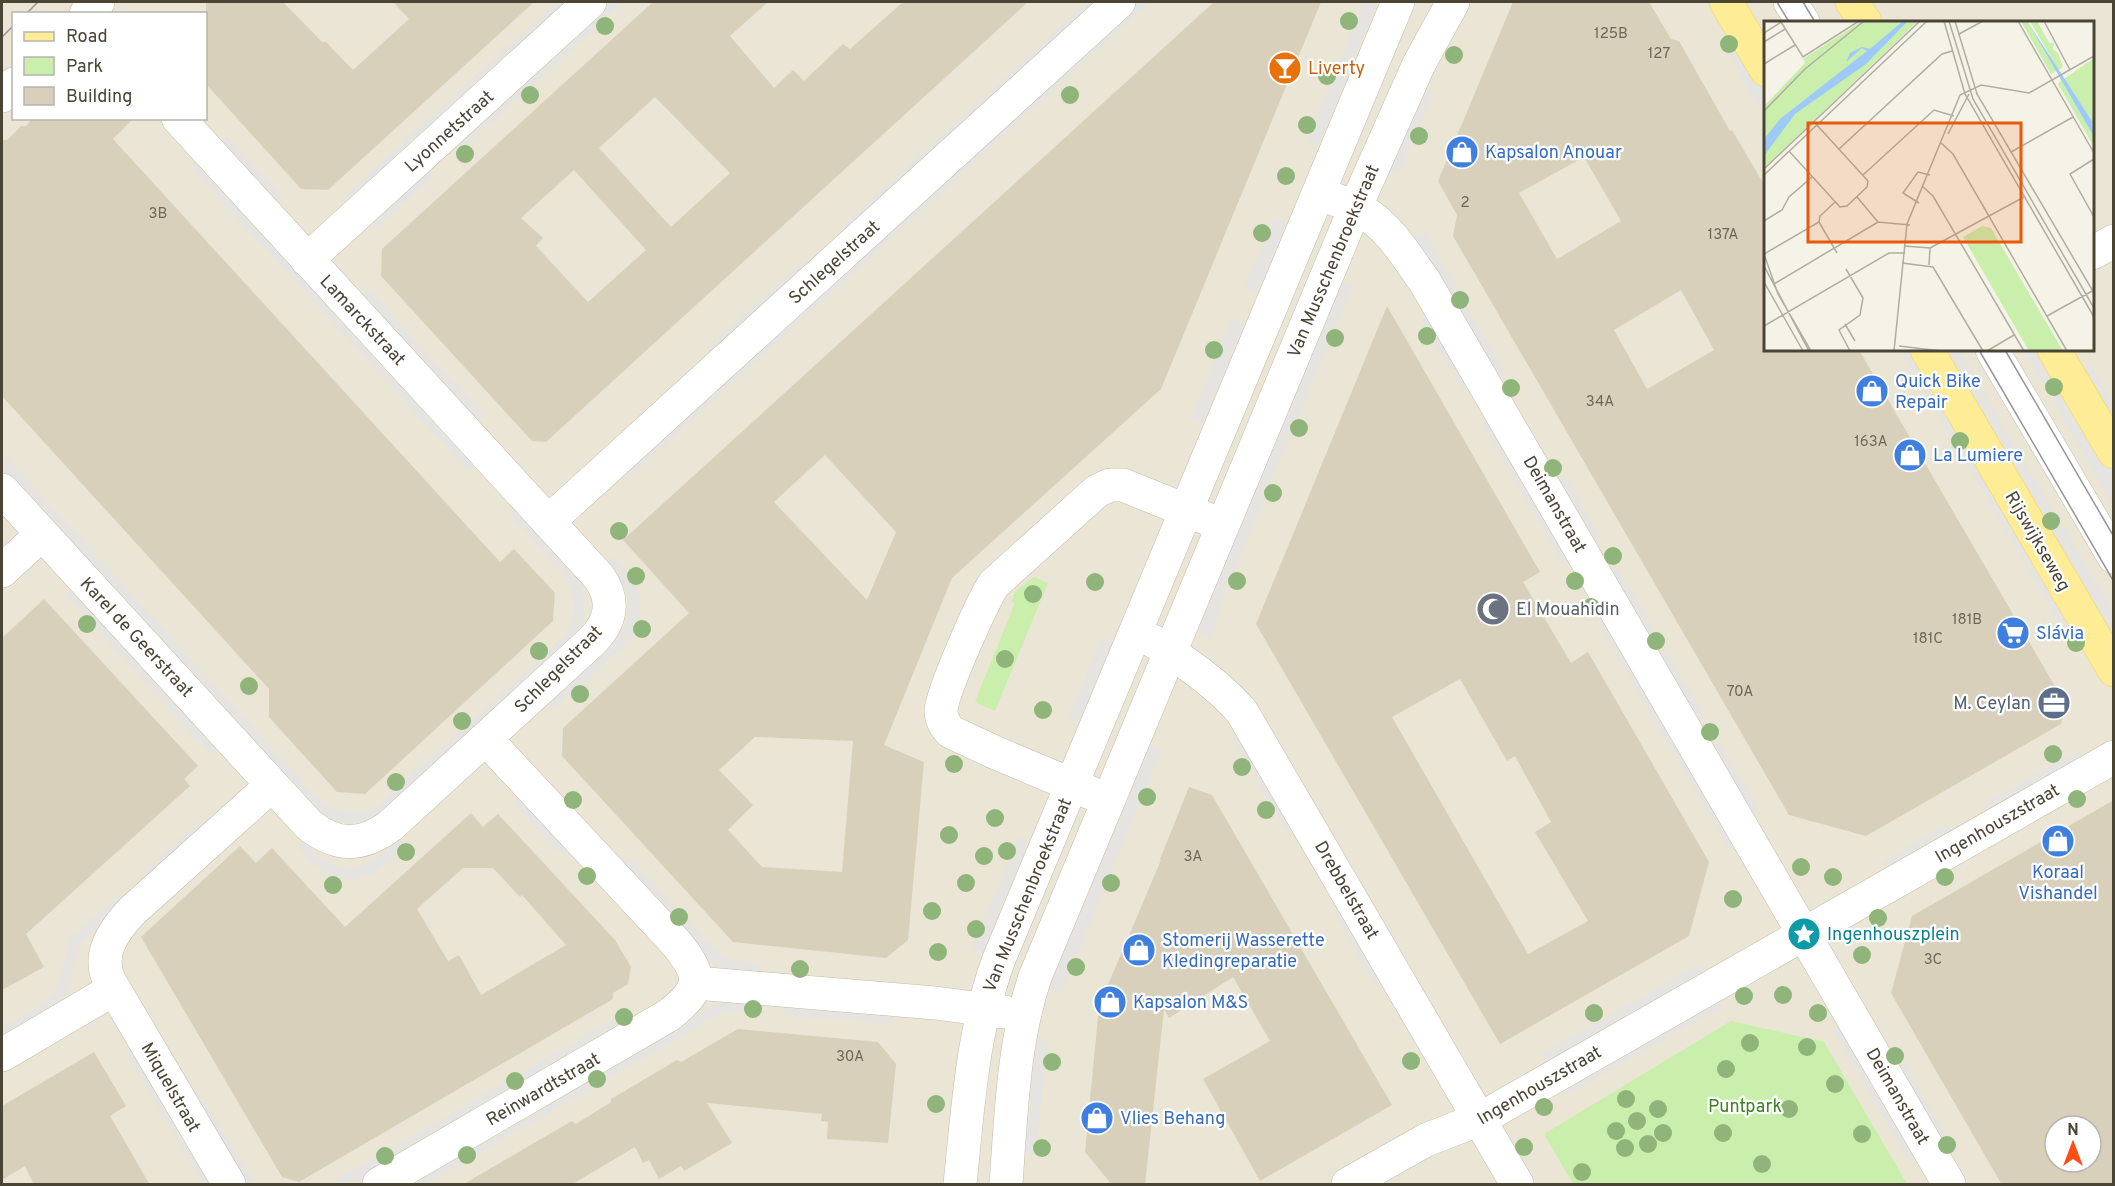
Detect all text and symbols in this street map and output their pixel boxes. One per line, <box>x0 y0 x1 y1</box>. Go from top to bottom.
legend <box>12 12 207 120</box>
inset map <box>1764 21 2094 351</box>
house number: 125B <box>1594 25 1628 44</box>
text: Road <box>66 26 108 49</box>
house number: 127 <box>1648 45 1670 64</box>
bar icon: Liverty <box>1267 50 1303 86</box>
text: Park <box>66 56 103 79</box>
place label: Liverty <box>1308 58 1365 81</box>
text: Building <box>66 86 132 109</box>
street label: Lyonnetstraat <box>401 86 499 178</box>
shop icon: Kapsalon Anouar <box>1444 134 1480 170</box>
place label: Kapsalon Anouar <box>1485 142 1622 165</box>
street label: Van Musschenbroekstraat <box>1283 162 1386 362</box>
house number: 2 <box>1460 194 1470 213</box>
house number: 3B <box>149 205 167 224</box>
street label: Schlegelstraat <box>784 216 886 310</box>
house number: 137A <box>1708 226 1738 245</box>
street label: Lamarckstraat <box>314 271 410 371</box>
place label: Quick Bike Repair <box>1895 371 1981 415</box>
shop icon: Quick Bike Repair <box>1854 373 1890 409</box>
house number: 34A <box>1586 393 1614 412</box>
house number: 163A <box>1854 433 1888 452</box>
shop icon: La Lumiere <box>1892 437 1928 473</box>
place label: La Lumiere <box>1933 445 2023 468</box>
street label: Deimanstraat <box>1517 452 1591 557</box>
street label: Rijswijkseweg <box>1999 487 2075 596</box>
street label: Karel de Geerstraat <box>74 573 198 703</box>
mosque icon: El Mouahidin <box>1475 591 1511 627</box>
place label: El Mouahidin <box>1516 599 1620 622</box>
house number: 181B <box>1952 611 1982 630</box>
supermarket icon: Slávia <box>1995 615 2031 651</box>
street label: Schlegelstraat <box>510 621 608 719</box>
place label: Slávia <box>2036 623 2084 646</box>
house number: 181C <box>1913 630 1943 649</box>
house number: 70A <box>1727 683 1753 702</box>
office icon: M. Ceylan <box>2036 685 2072 721</box>
place label: M. Ceylan <box>1953 693 2031 716</box>
street label: Ingenhouszstraat <box>1931 779 2064 869</box>
street label: Van Musschenbroekstraat <box>979 795 1078 996</box>
shop icon: Koraal Vishandel <box>2040 823 2076 859</box>
street label: Drebbelstraat <box>1308 837 1383 944</box>
house number: 3A <box>1183 848 1203 867</box>
place label: Koraal Vishandel <box>2018 862 2098 906</box>
place icon: Ingenhouszplein <box>1786 916 1822 952</box>
place label: Ingenhouszplein <box>1827 924 1960 947</box>
place label: Stomerij Wasserette Kledingreparatie <box>1162 930 1325 974</box>
shop icon: Stomerij Wasserette Kledingreparatie <box>1121 932 1157 968</box>
house number: 3C <box>1924 951 1942 970</box>
shop icon: Kapsalon M&S <box>1092 984 1128 1020</box>
place label: Kapsalon M&S <box>1133 992 1248 1015</box>
street label: Miquelstraat <box>135 1039 205 1137</box>
street label: Ingenhouszstraat <box>1473 1041 1606 1131</box>
street label: Deimanstraat <box>1860 1044 1934 1149</box>
street label: Reinwardtstraat <box>483 1048 605 1132</box>
house number: 30A <box>836 1048 864 1067</box>
park label: Puntpark <box>1708 1096 1782 1119</box>
shop icon: Vlies Behang <box>1079 1100 1115 1136</box>
place label: Vlies Behang <box>1120 1108 1225 1131</box>
north arrow <box>2043 1114 2103 1174</box>
text: N <box>2067 1121 2079 1141</box>

